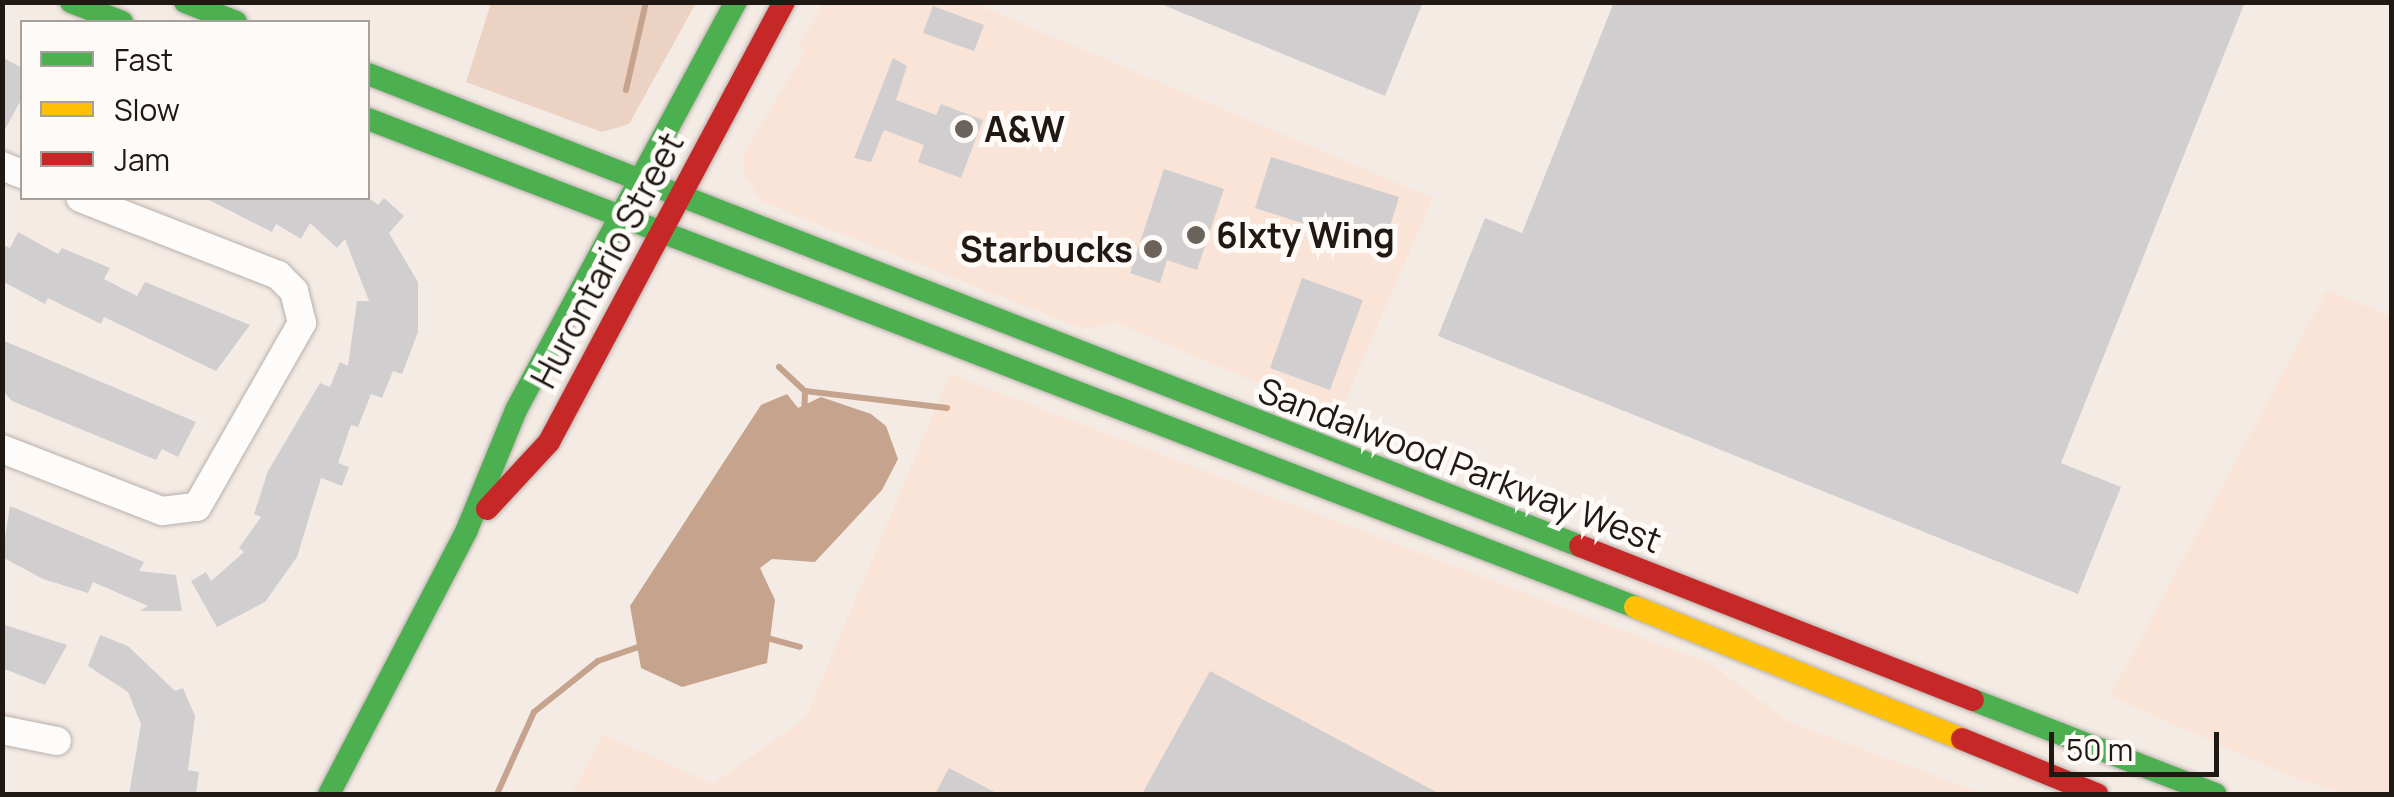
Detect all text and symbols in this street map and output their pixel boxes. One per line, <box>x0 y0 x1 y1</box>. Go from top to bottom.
legend <box>20 20 370 200</box>
text: Fast <box>114 39 173 80</box>
text: Slow <box>114 89 180 130</box>
place label: A&W <box>984 108 1065 150</box>
marker: A&W <box>953 118 975 140</box>
street label: Hurontario Street <box>522 125 692 395</box>
text: Jam <box>114 139 170 180</box>
place label: 6Ixty Wing <box>1216 214 1395 256</box>
marker: 6Ixty Wing <box>1185 224 1207 246</box>
place label: Starbucks <box>960 228 1133 270</box>
marker: Starbucks <box>1142 238 1164 260</box>
street label: Sandalwood Parkway West <box>1253 369 1667 561</box>
scale bar <box>2054 712 2224 774</box>
text: 50 m <box>2066 729 2133 770</box>

